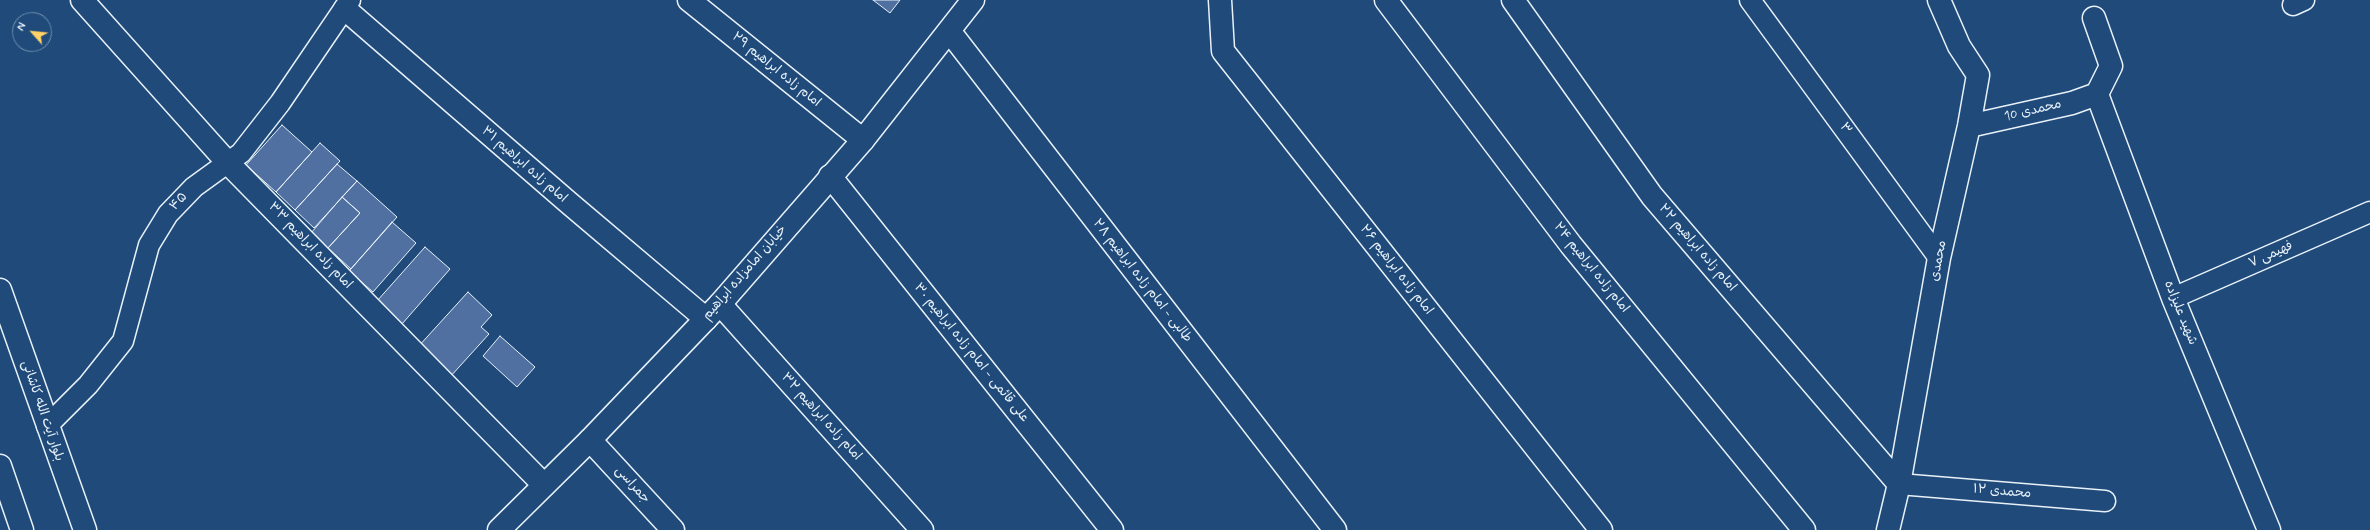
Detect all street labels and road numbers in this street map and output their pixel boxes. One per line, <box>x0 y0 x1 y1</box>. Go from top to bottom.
street label: امام زاده ابراهیم ۲۹ <box>728 29 824 111</box>
street label: محمدی 10 <box>2003 97 2063 125</box>
street label: ۳ <box>1836 120 1854 138</box>
street label: امام زاده ابراهیم ۳۱ <box>478 124 570 206</box>
street label: ۴۵ <box>167 190 191 214</box>
street label: امام زاده ابراهیم ۳۳ <box>265 199 355 293</box>
street label: امام زاده ابراهیم ۲۲ <box>1655 201 1739 295</box>
street label: طالبی - امام زاده ابراهیم ۲۸ <box>1089 216 1195 346</box>
street label: امام زاده ابراهیم ۲۴ <box>1550 220 1632 316</box>
street label: خیابان امامزاده ابراهیم <box>700 222 790 324</box>
street label: امام زاده ابراهیم ۲۶ <box>1356 222 1436 318</box>
street label: فهیمی ۷ <box>2247 238 2295 272</box>
street label: محمدی <box>1927 239 1951 283</box>
street label: شهید علیزاده <box>2160 278 2200 348</box>
street label: علی قائمی - امام زاده ابراهیم ۳۰ <box>910 280 1032 426</box>
street label: بلوار آیت الله کاشانی <box>17 359 67 463</box>
street label: امام زاده ابراهیم ۳۲ <box>778 370 864 464</box>
street label: جمراسی <box>611 463 653 507</box>
street label: محمدی ۱۲ <box>1972 482 2032 502</box>

